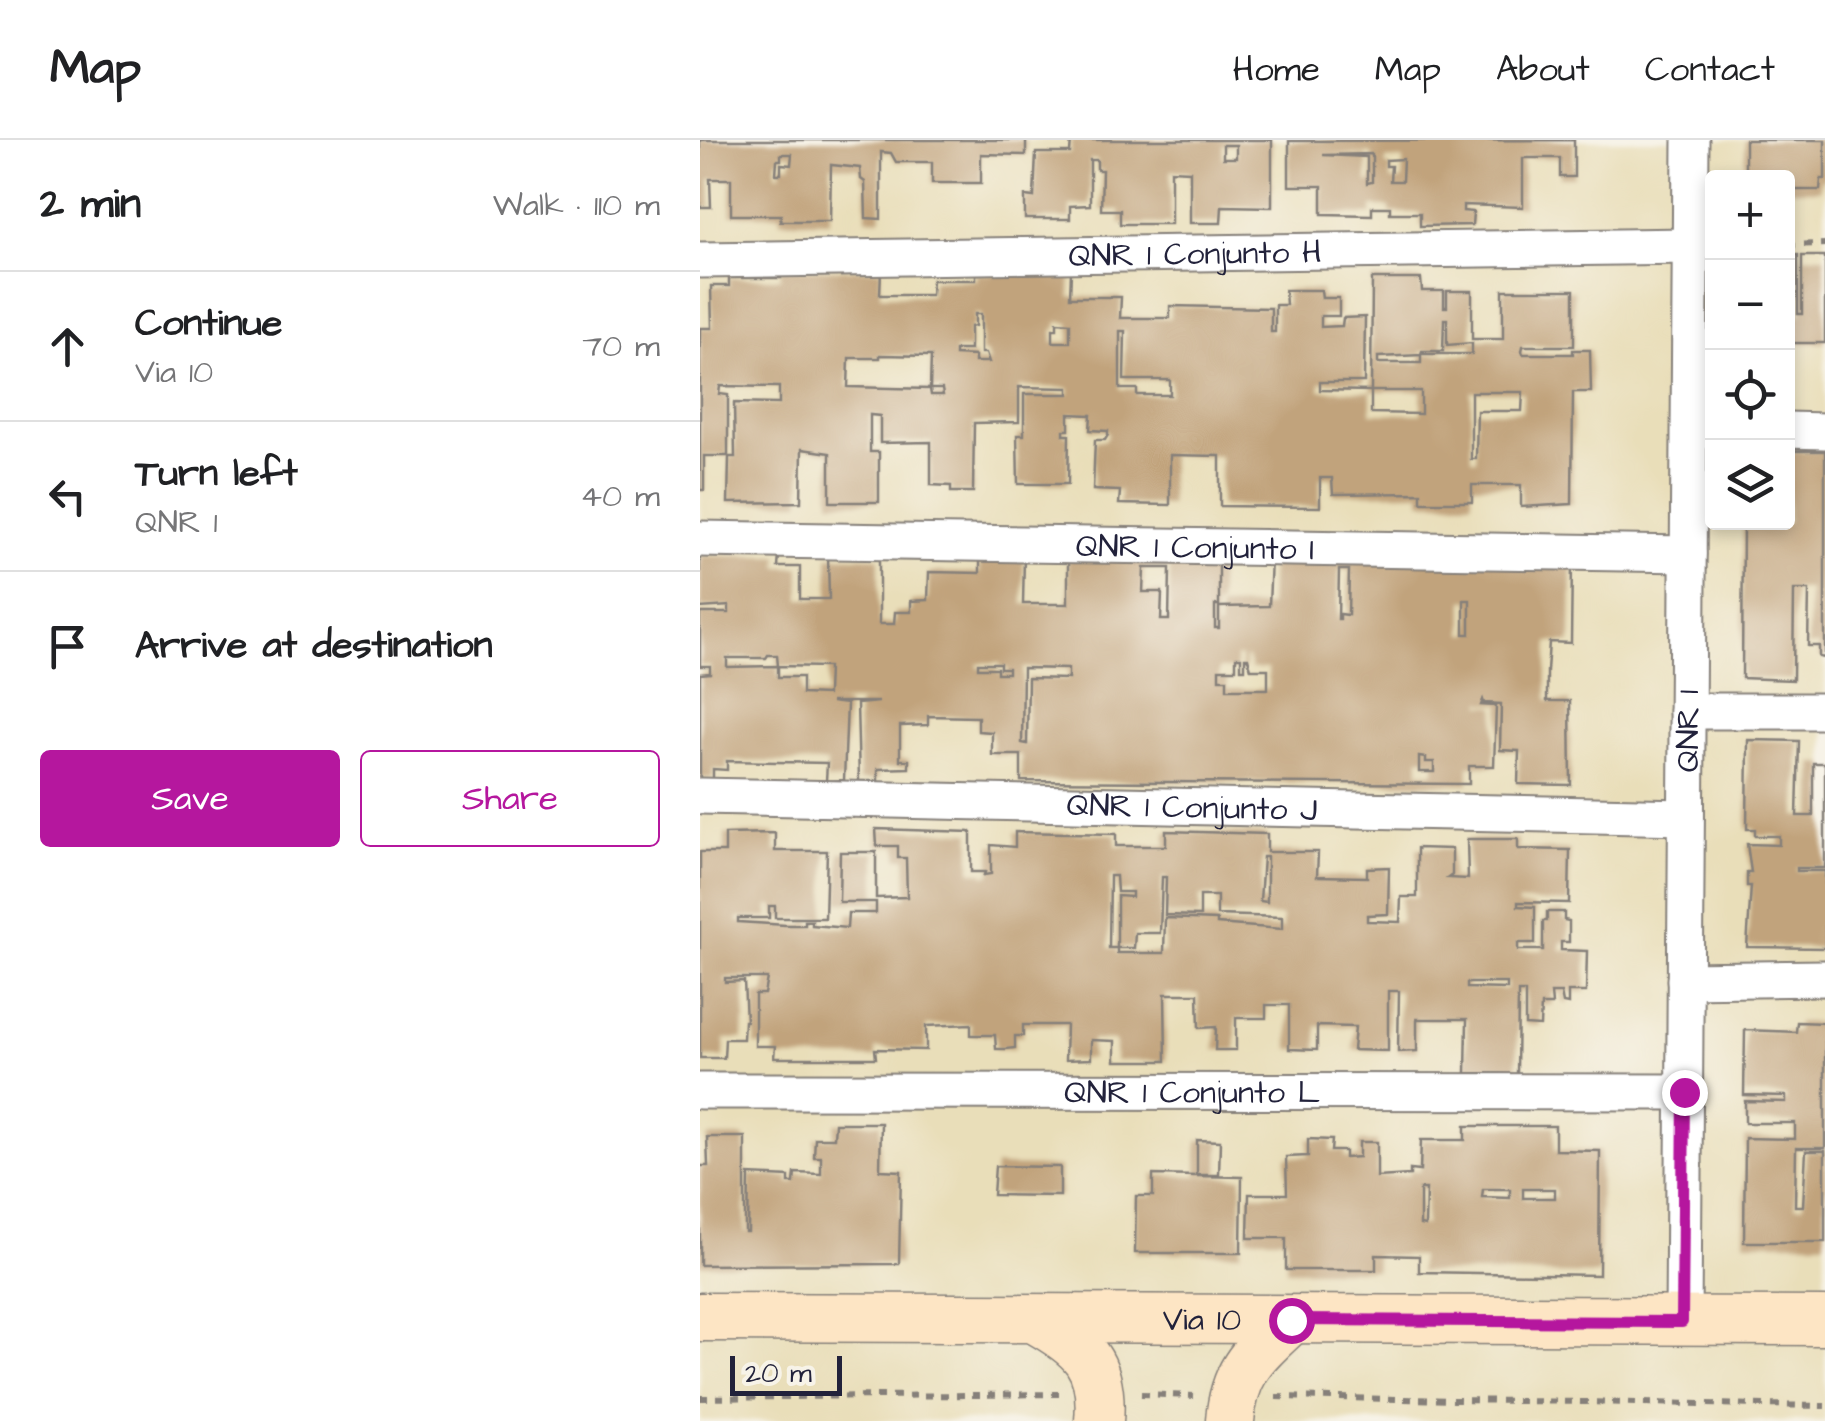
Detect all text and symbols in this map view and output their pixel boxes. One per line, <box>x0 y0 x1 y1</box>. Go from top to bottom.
text: Map <box>50 36 141 102</box>
text: Home <box>1233 45 1320 94</box>
text: Map <box>1375 45 1441 94</box>
text: About <box>1496 45 1590 94</box>
text: Contact <box>1645 45 1775 94</box>
map controls <box>1705 170 1795 530</box>
button: + <box>1705 170 1795 260</box>
text: 2 min <box>40 176 141 234</box>
text: Walk · 110 m <box>493 183 660 228</box>
street label: QNR 1 Conjunto H <box>1068 230 1322 279</box>
button: − <box>1705 260 1795 350</box>
text: Continue <box>135 298 282 350</box>
icon: ahead <box>40 319 95 374</box>
text: 70 m <box>582 324 660 369</box>
text: Via 10 <box>135 350 213 395</box>
button: locate <box>1705 350 1795 440</box>
button: layers <box>1705 440 1795 530</box>
text: Turn left <box>135 448 298 500</box>
icon: left <box>40 469 95 524</box>
text: 40 m <box>580 474 660 519</box>
text: QNR 1 <box>135 500 218 545</box>
street label: QNR 1 Conjunto I <box>1075 524 1315 572</box>
icon: arrive <box>40 619 95 674</box>
text: Arrive at destination <box>135 620 492 672</box>
street label: QNR 1 <box>1666 690 1711 772</box>
button: Save <box>40 750 340 847</box>
button: Share <box>360 750 660 847</box>
street label: QNR 1 Conjunto J <box>1066 783 1318 833</box>
street label: QNR 1 Conjunto L <box>1064 1070 1320 1116</box>
route end <box>1662 1070 1708 1116</box>
street label: Via 10 <box>1163 1298 1241 1343</box>
route start <box>1269 1298 1315 1344</box>
scale bar <box>730 1351 842 1396</box>
text: 20 m <box>745 1354 812 1393</box>

